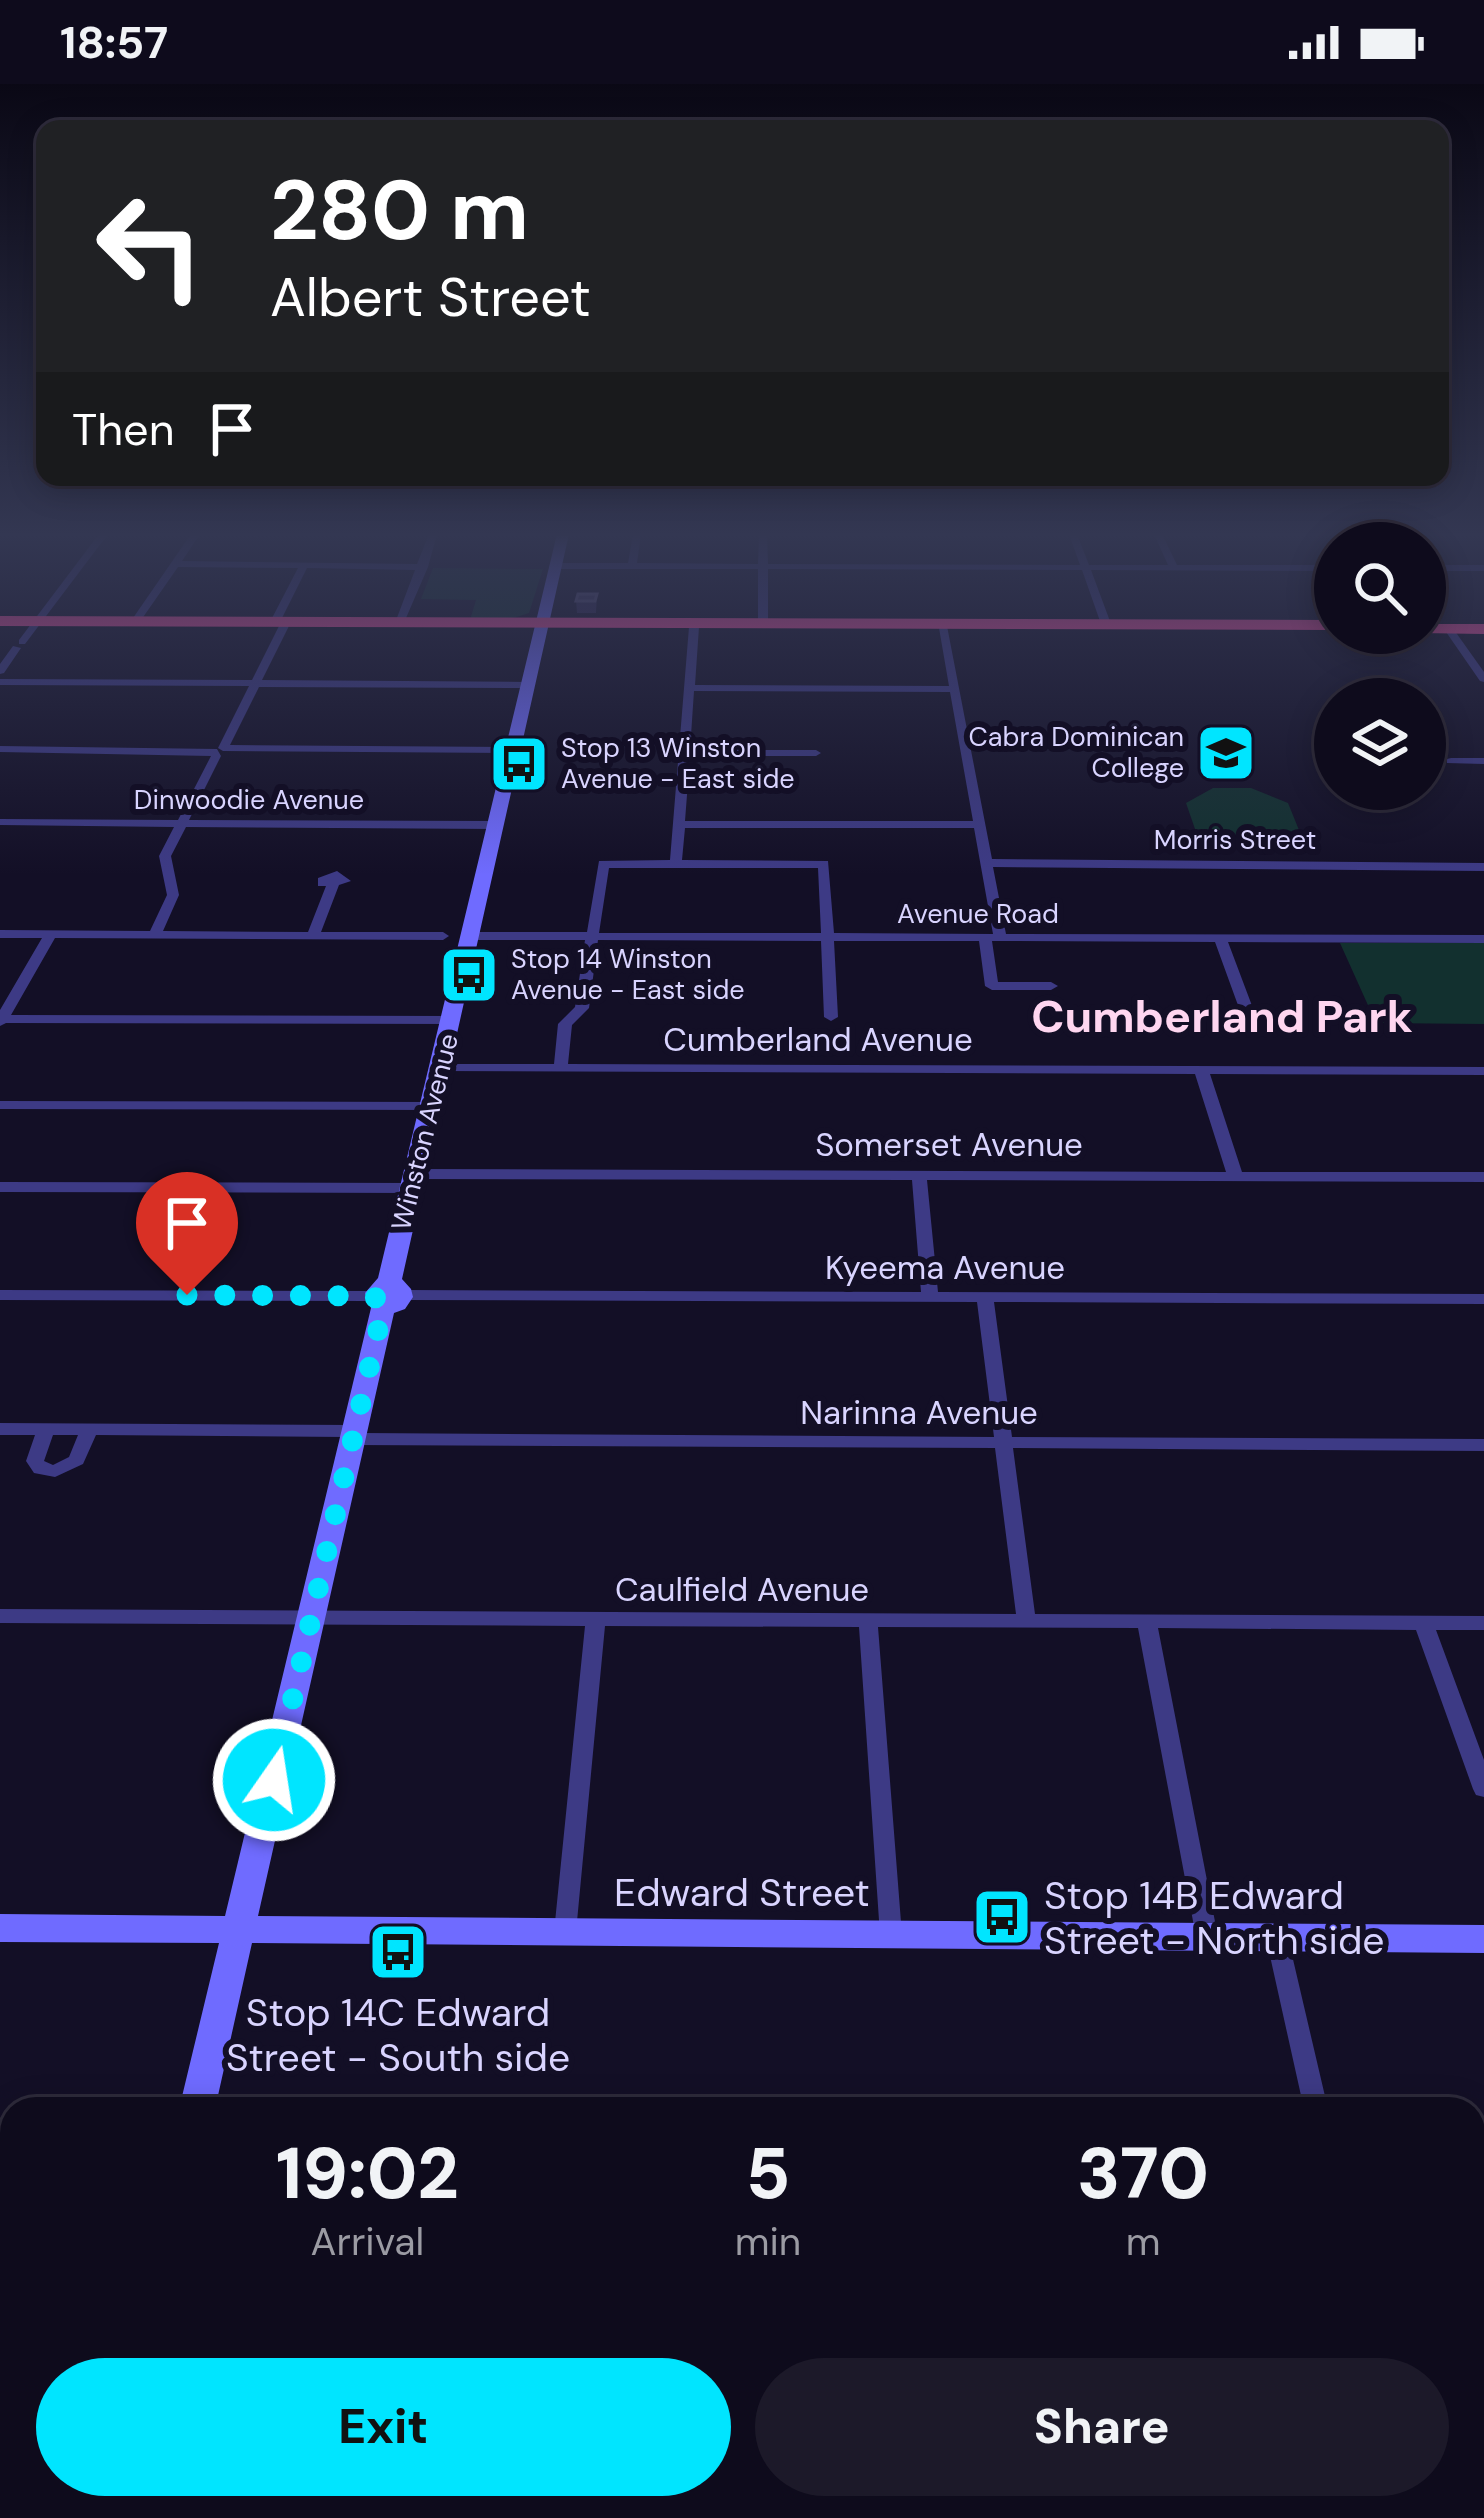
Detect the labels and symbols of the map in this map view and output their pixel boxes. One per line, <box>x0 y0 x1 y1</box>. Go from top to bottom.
place label: Cabra Dominican College <box>968 719 1184 785</box>
school or university icon: Cabra Dominican College <box>1195 722 1257 784</box>
place label: Stop 13 Winston Avenue - East side <box>561 730 795 796</box>
bus stop icon: Stop 13 Winston Avenue - East side <box>488 733 550 795</box>
street label: Dinwoodie Avenue <box>134 782 364 817</box>
street label: Morris Street <box>1154 822 1316 857</box>
street label: Avenue Road <box>897 896 1059 931</box>
place label: Stop 14 Winston Avenue - East side <box>511 941 745 1007</box>
bus stop icon: Stop 14 Winston Avenue - East side <box>438 944 500 1006</box>
district label: Cumberland Park <box>1031 987 1413 1046</box>
street label: Cumberland Avenue <box>663 1018 973 1061</box>
street label: Winston Avenue <box>383 1030 466 1234</box>
street label: Somerset Avenue <box>815 1123 1083 1166</box>
pin <box>136 1172 238 1295</box>
street label: Kyeema Avenue <box>825 1246 1065 1289</box>
street label: Narinna Avenue <box>800 1391 1038 1434</box>
street label: Caulfield Avenue <box>615 1568 869 1611</box>
position arrow <box>211 1717 337 1843</box>
street label: Edward Street <box>614 1867 870 1918</box>
place label: Stop 14B Edward Street - North side <box>1044 1870 1385 1966</box>
bus stop icon: Stop 14B Edward Street - North side <box>971 1886 1033 1948</box>
bus stop icon: Stop 14C Edward Street - South side <box>367 1921 429 1983</box>
place label: Stop 14C Edward Street - South side <box>226 1987 570 2083</box>

